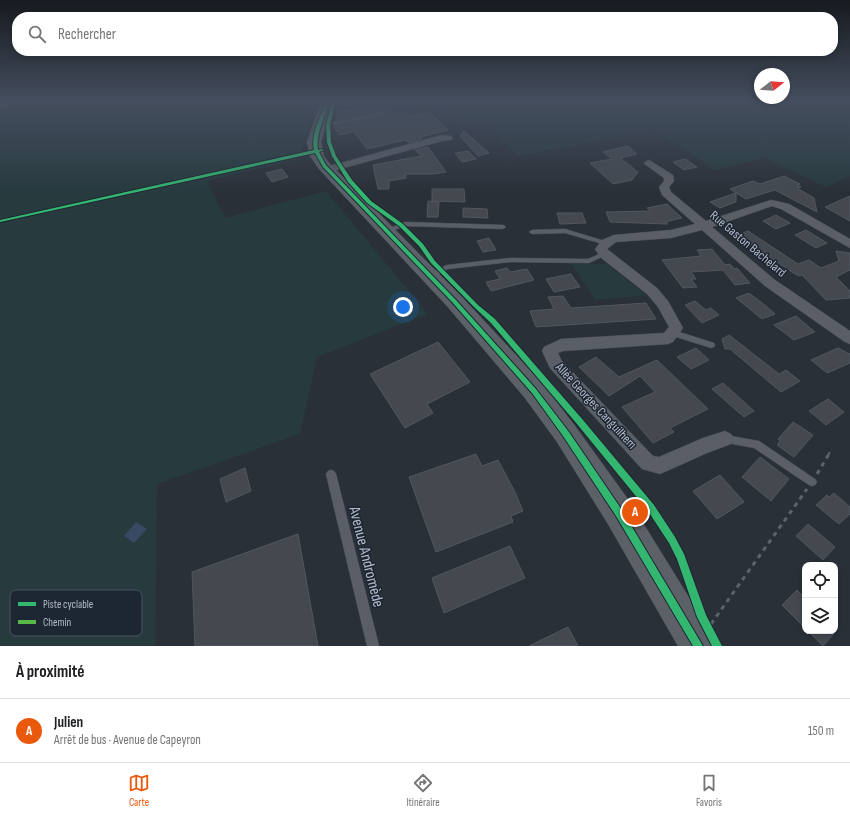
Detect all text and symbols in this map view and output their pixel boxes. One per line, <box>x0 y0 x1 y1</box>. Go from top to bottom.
search box <box>12 12 838 56</box>
icon: search <box>26 23 48 45</box>
text: Rechercher <box>58 25 116 44</box>
north arrow <box>754 68 790 104</box>
street label: Rue Gaston Bachelard <box>707 207 789 281</box>
your location <box>393 297 413 317</box>
street label: Allée Georges Canguilhem <box>551 359 640 452</box>
pin: A <box>622 497 648 527</box>
street label: Avenue Andromède <box>344 504 388 609</box>
map controls <box>802 562 838 634</box>
button: locate <box>802 562 838 598</box>
legend <box>10 590 142 636</box>
text: Piste cyclable <box>43 598 93 611</box>
button: layers <box>802 598 838 634</box>
text: Chemin <box>43 616 72 629</box>
text: À proximité <box>16 662 84 682</box>
text: Julien <box>54 713 83 732</box>
text: A <box>26 723 32 739</box>
text: 150 m <box>808 723 834 739</box>
text: Arrêt de bus · Avenue de Capeyron <box>54 732 201 748</box>
tab: Carte <box>128 772 150 809</box>
tab: Itinéraire <box>406 772 440 809</box>
tab: Favoris <box>696 772 722 809</box>

